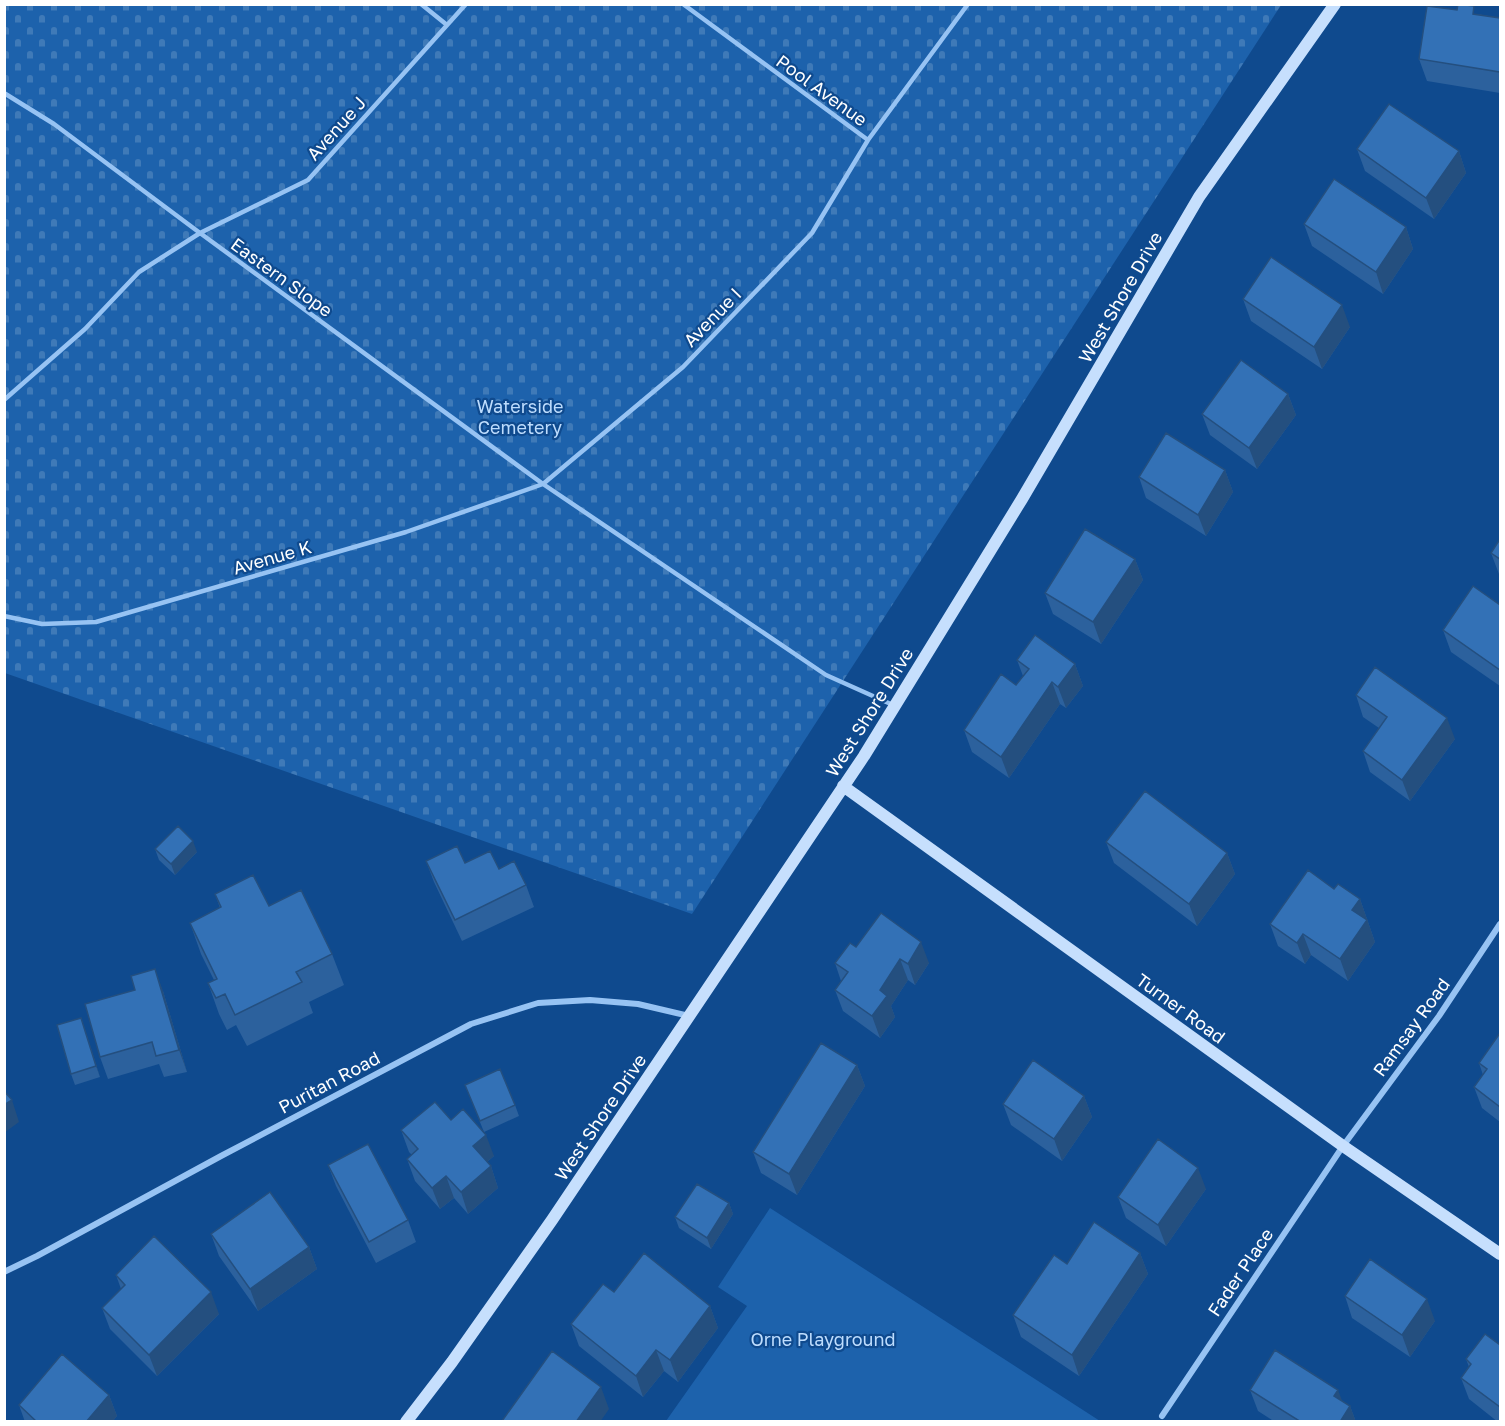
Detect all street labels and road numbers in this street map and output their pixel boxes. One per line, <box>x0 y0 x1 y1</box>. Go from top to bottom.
street label: Pool Avenue <box>772 50 872 130</box>
street label: Avenue J <box>302 92 370 164</box>
street label: West Shore Drive <box>1073 227 1167 367</box>
street label: Eastern Slope <box>227 233 337 321</box>
street label: Avenue I <box>678 283 746 351</box>
street label: Avenue K <box>230 535 314 579</box>
street label: West Shore Drive <box>820 643 918 781</box>
street label: Turner Road <box>1132 968 1230 1048</box>
street label: Ramsay Road <box>1368 974 1454 1080</box>
street label: Puritan Road <box>275 1046 383 1118</box>
street label: West Shore Drive <box>549 1049 651 1185</box>
street label: Fader Place <box>1202 1224 1278 1320</box>

